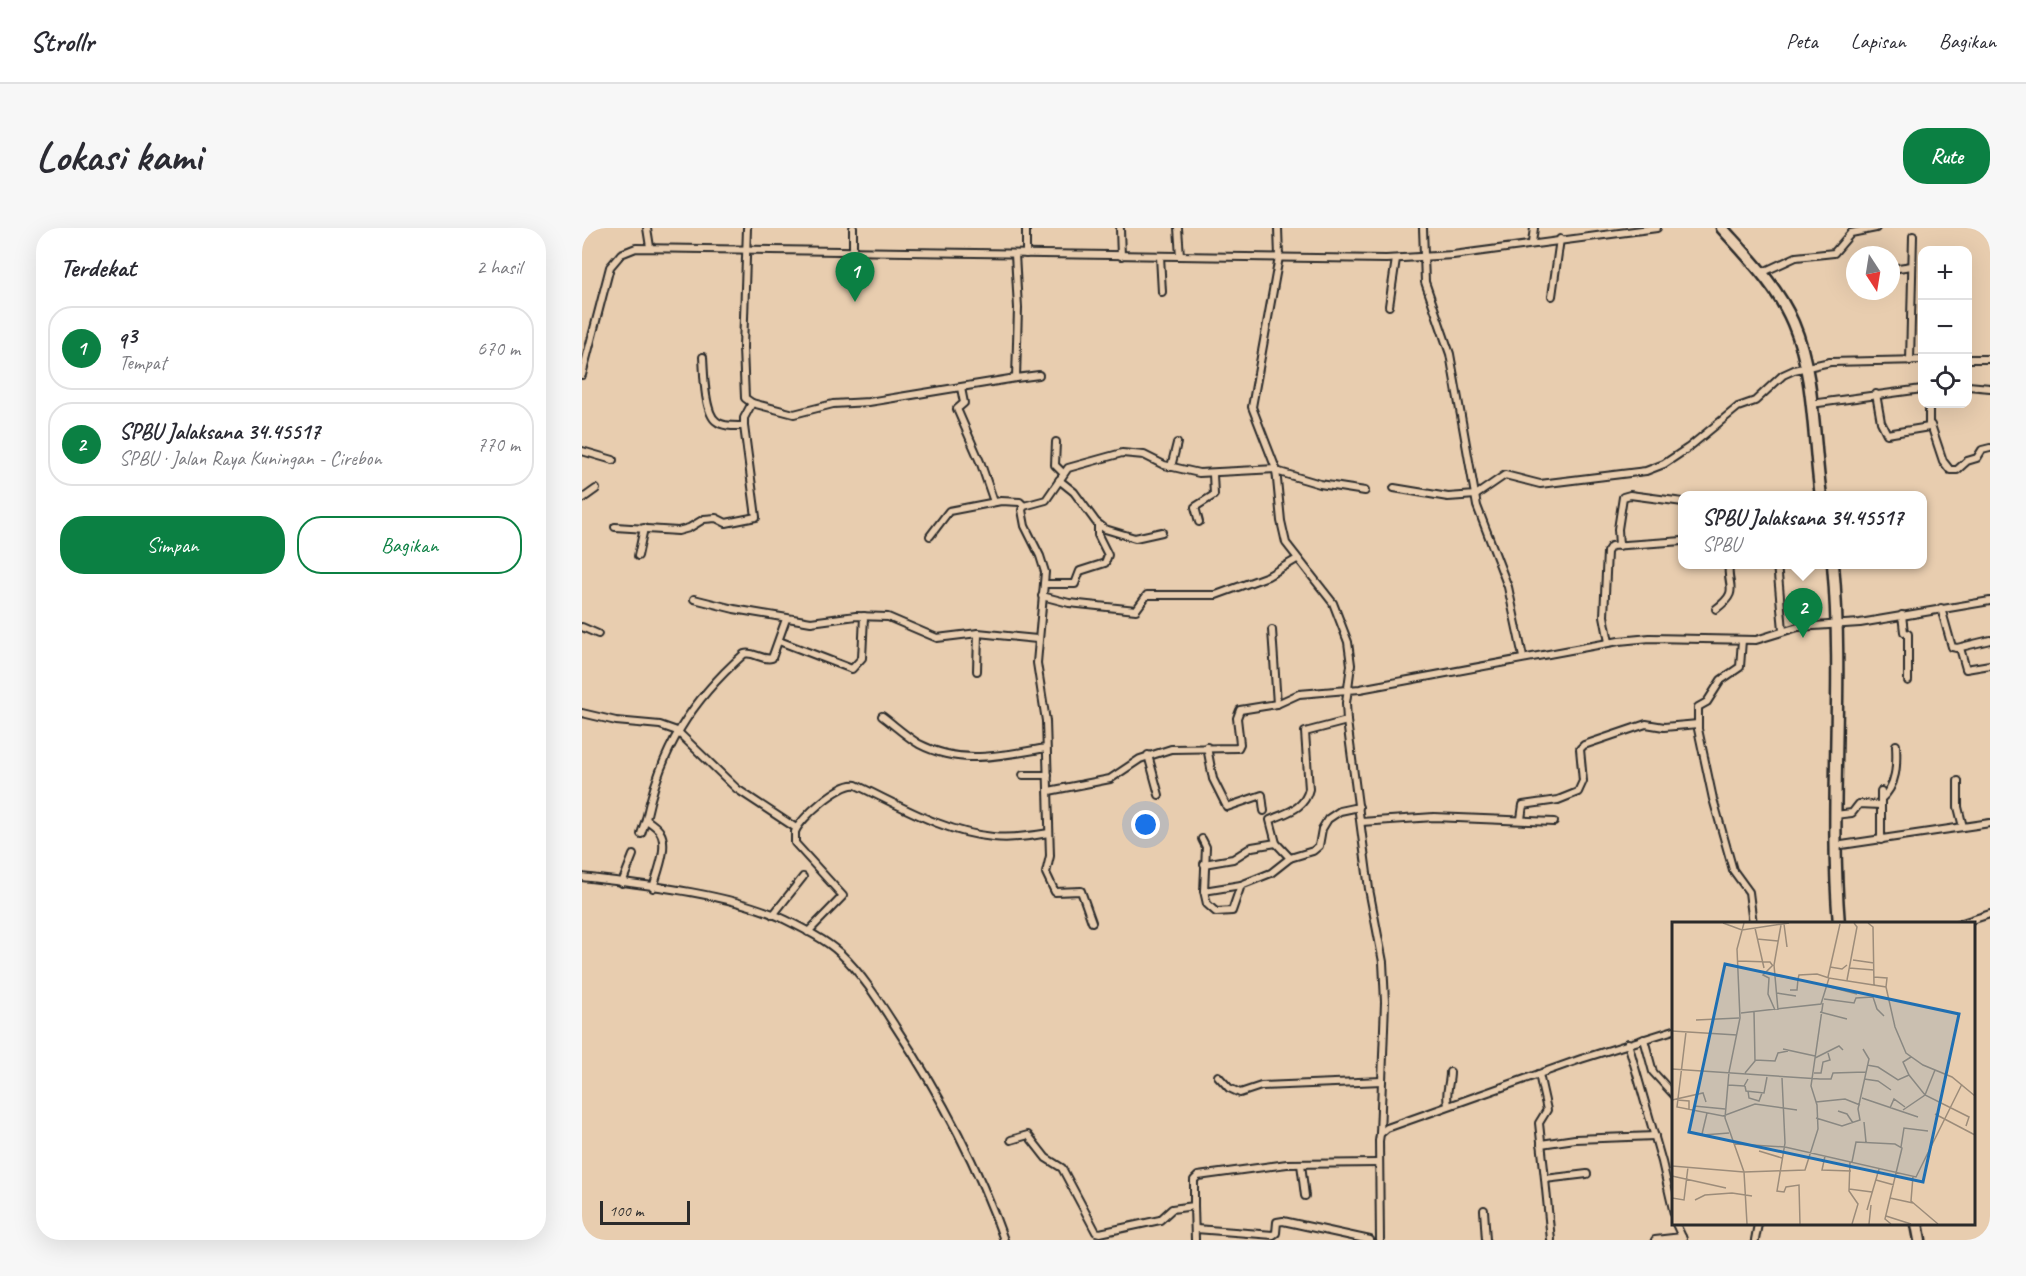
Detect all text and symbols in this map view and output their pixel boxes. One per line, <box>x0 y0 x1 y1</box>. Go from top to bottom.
text: Strollr <box>30 24 94 59</box>
text: Peta <box>1786 28 1818 54</box>
text: Lapisan <box>1851 28 1906 54</box>
text: Bagikan <box>1939 28 1996 54</box>
button: Rute <box>1903 128 1990 184</box>
text: Lokasi kami <box>36 130 202 183</box>
north arrow <box>1846 246 1900 300</box>
map controls <box>1918 246 1972 408</box>
button: + <box>1918 246 1972 300</box>
text: Terdekat <box>60 251 136 284</box>
pin: 1 <box>836 253 874 302</box>
text: 2 hasil <box>476 255 522 280</box>
button: − <box>1918 300 1972 354</box>
text: q3 <box>119 322 137 350</box>
text: 1 <box>77 336 86 361</box>
text: 670 m <box>477 336 520 361</box>
text: Tempat <box>119 350 166 375</box>
button: locate <box>1918 354 1972 408</box>
text: SPBU Jalaksana 34.45517 <box>119 418 320 446</box>
text: 2 <box>77 432 86 457</box>
text: 770 m <box>477 432 520 457</box>
text: SPBU · Jalan Raya Kuningan - Cirebon <box>119 446 381 471</box>
popup <box>1678 491 1927 569</box>
text: SPBU Jalaksana 34.45517 <box>1702 504 1903 532</box>
button: Simpan <box>60 516 285 574</box>
button: Bagikan <box>297 516 522 574</box>
text: SPBU <box>1702 532 1741 557</box>
pin: 2 <box>1784 588 1822 638</box>
your location <box>1131 810 1160 839</box>
inset map <box>1672 922 1975 1225</box>
scale bar <box>600 1198 690 1226</box>
text: 100 m <box>609 1201 643 1221</box>

